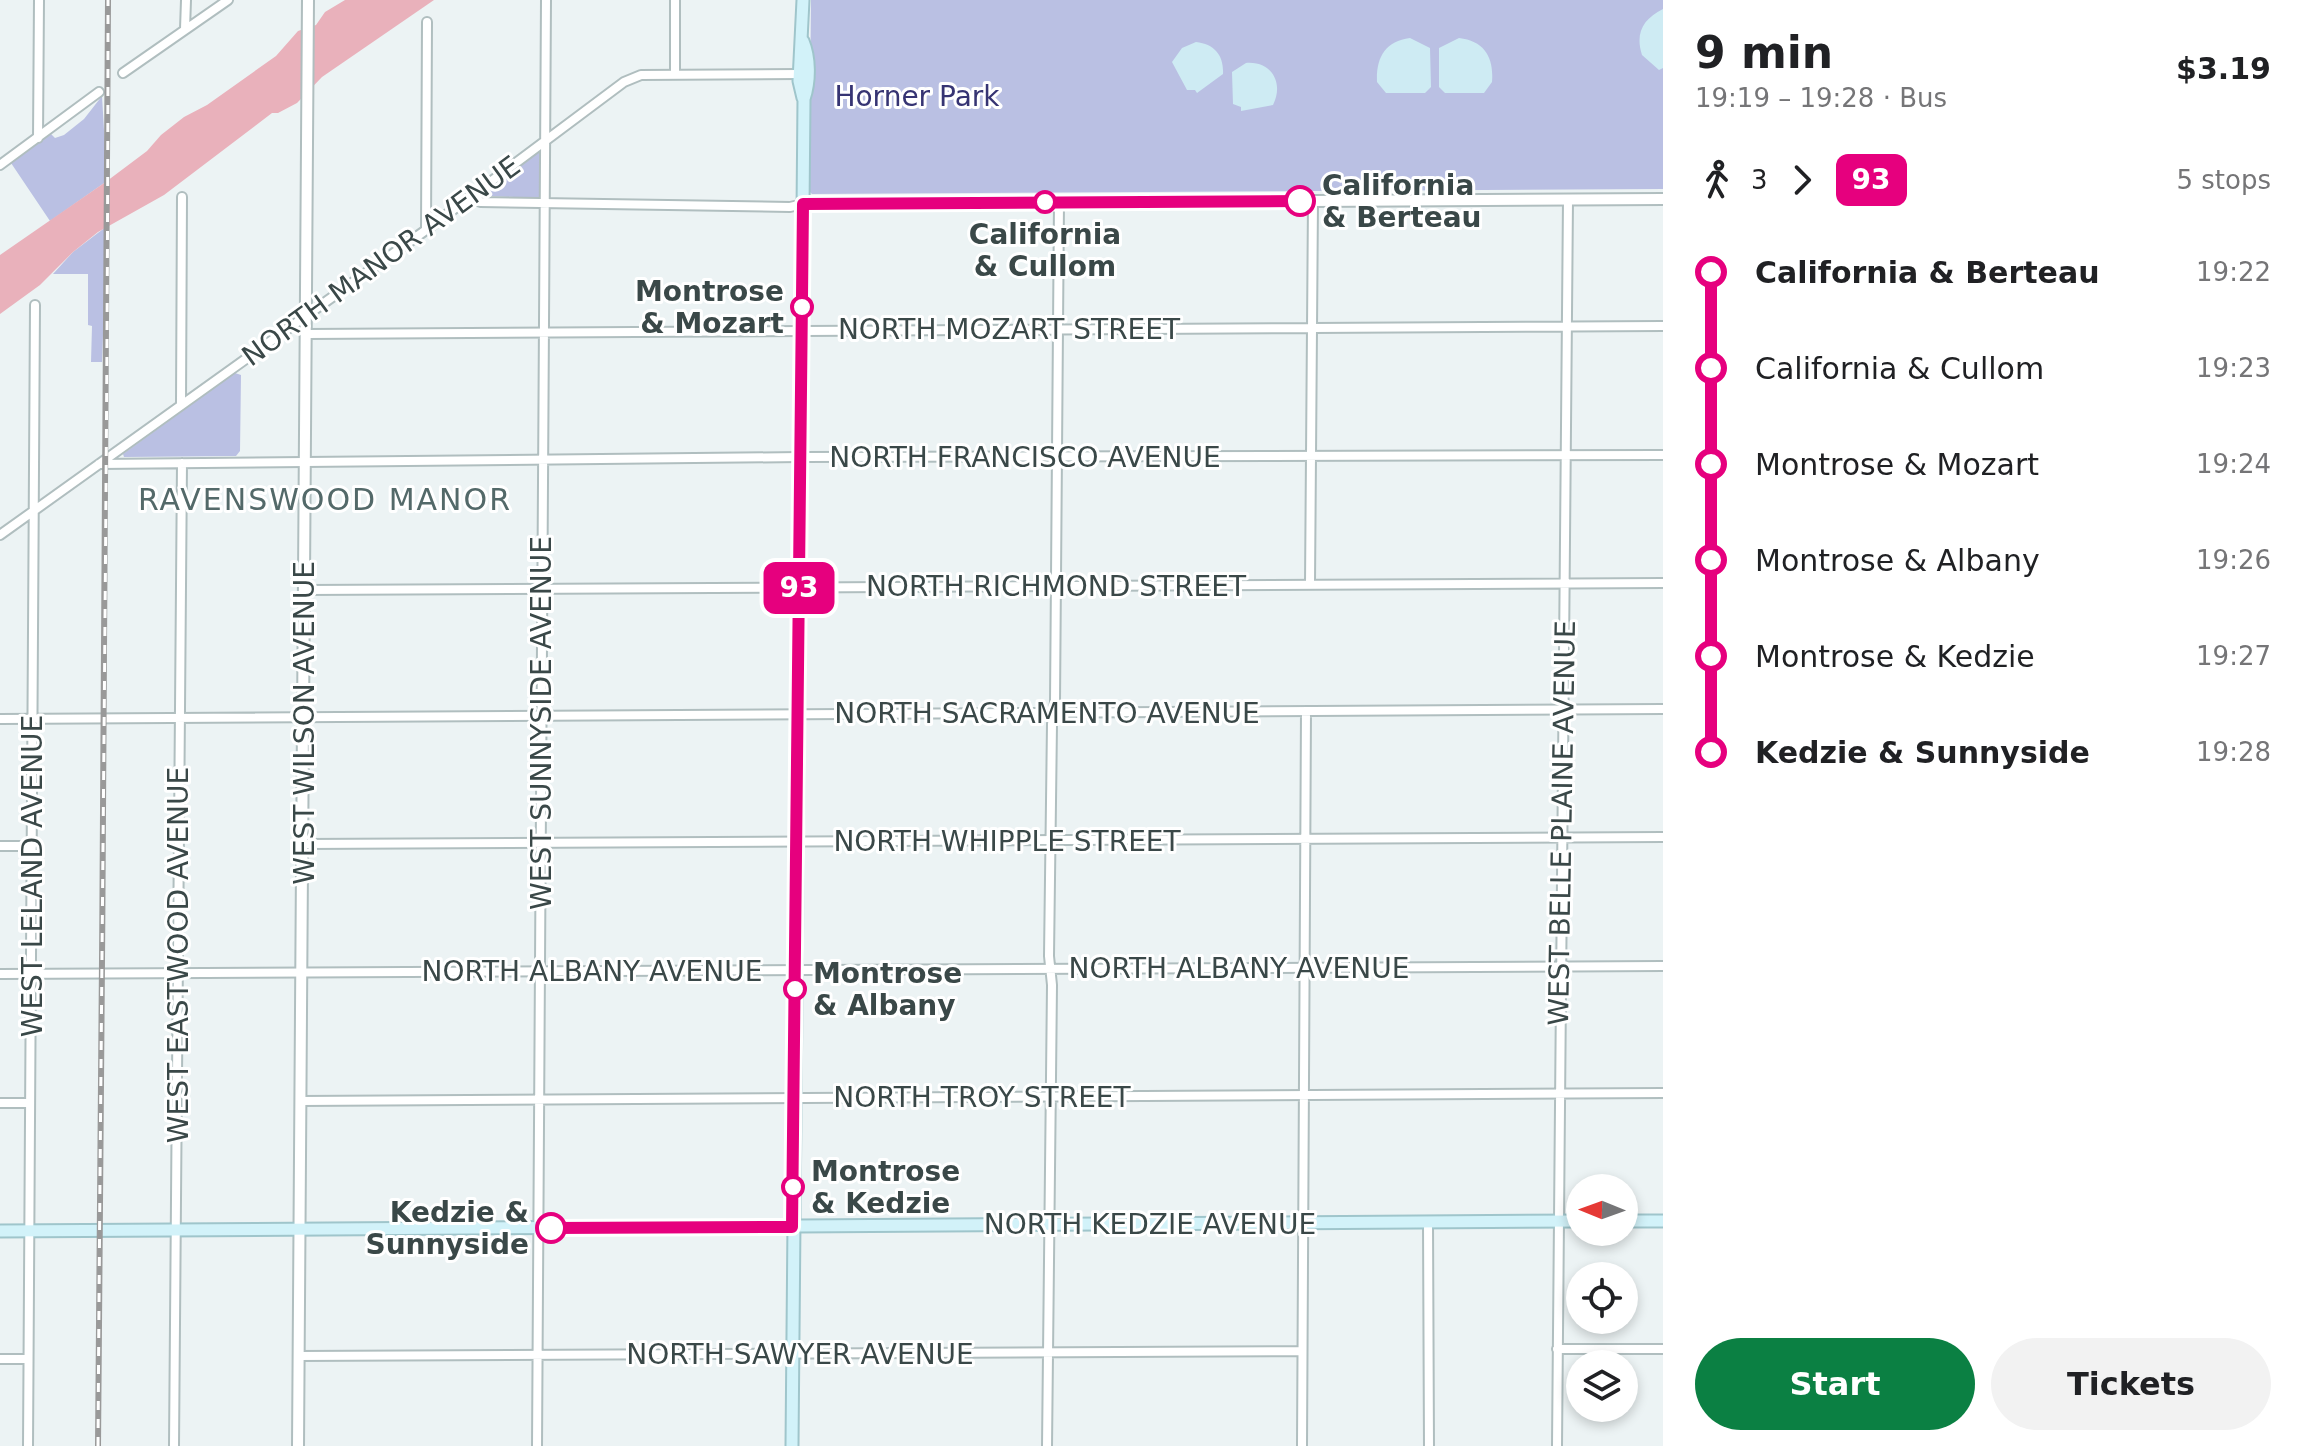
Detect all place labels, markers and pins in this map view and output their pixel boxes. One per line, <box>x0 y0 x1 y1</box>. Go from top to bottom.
place label: California & Berteau <box>1322 169 1482 234</box>
marker: California & Berteau <box>1285 186 1315 216</box>
marker: California & Cullom <box>1034 191 1056 213</box>
place label: California & Cullom <box>969 218 1121 283</box>
place label: Montrose & Mozart <box>635 275 784 340</box>
marker: Montrose & Mozart <box>791 296 813 318</box>
place label: Montrose & Albany <box>813 957 962 1022</box>
marker: Montrose & Albany <box>784 978 806 1000</box>
place label: Montrose & Kedzie <box>811 1155 960 1220</box>
marker: Montrose & Kedzie <box>782 1176 804 1198</box>
place label: Kedzie & Sunnyside <box>365 1196 529 1261</box>
marker: Kedzie & Sunnyside <box>536 1213 566 1243</box>

